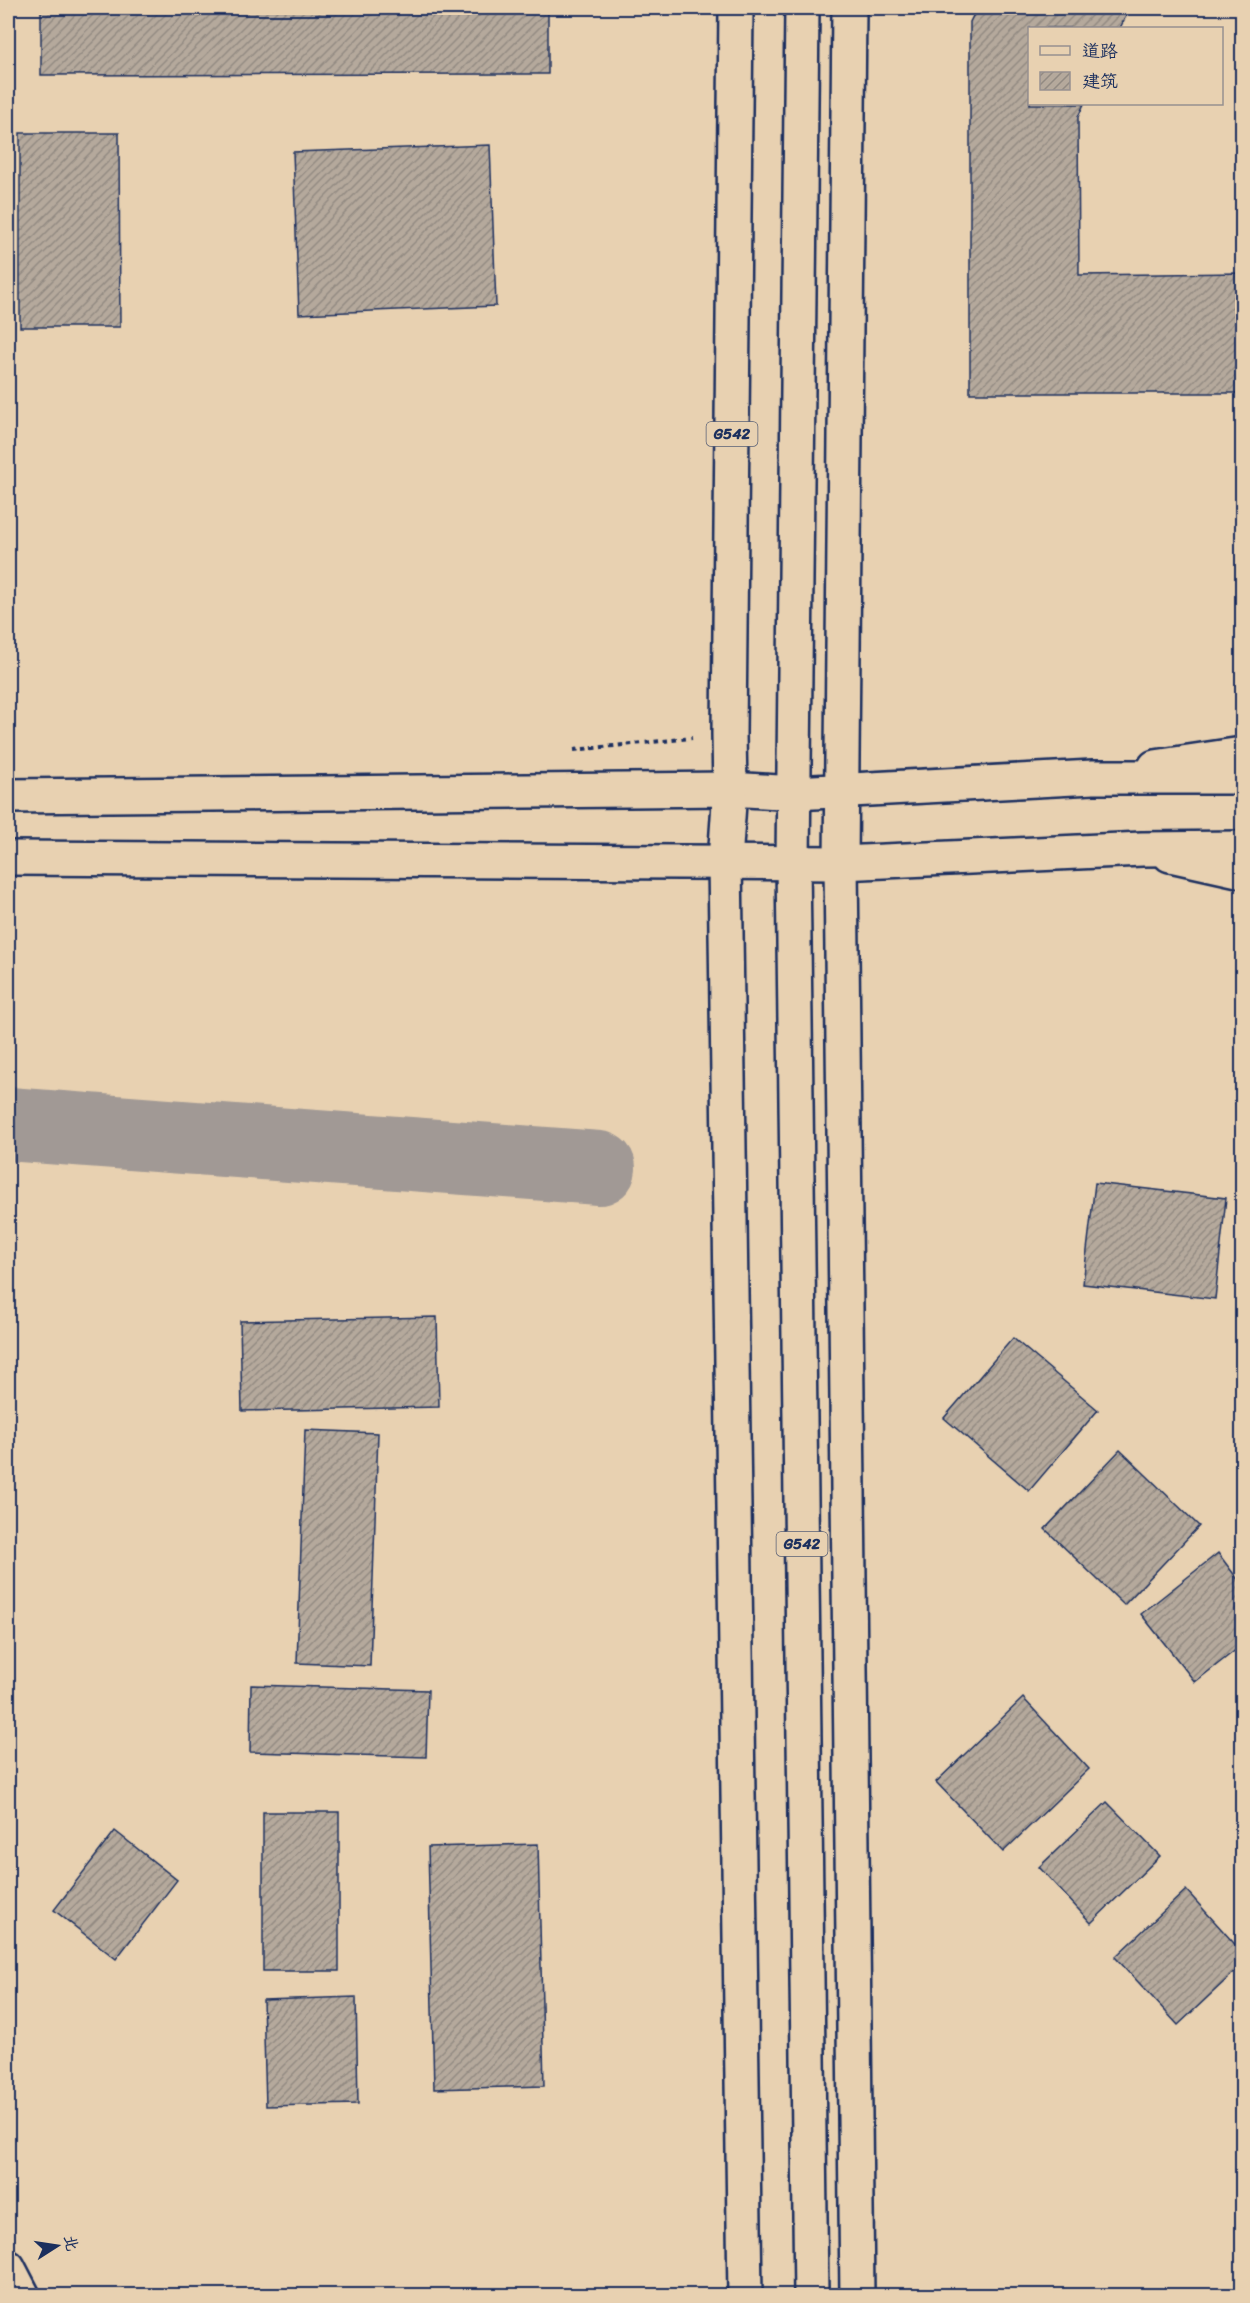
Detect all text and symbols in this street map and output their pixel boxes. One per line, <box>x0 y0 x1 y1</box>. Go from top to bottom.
legend <box>1028 27 1223 105</box>
text: 道路 <box>1082 35 1118 67</box>
text: 建筑 <box>1082 65 1118 97</box>
road number: G542 <box>706 422 758 446</box>
road number: G542 <box>776 1532 828 1556</box>
north arrow <box>27 2216 87 2276</box>
text: 北 <box>55 2232 87 2254</box>

